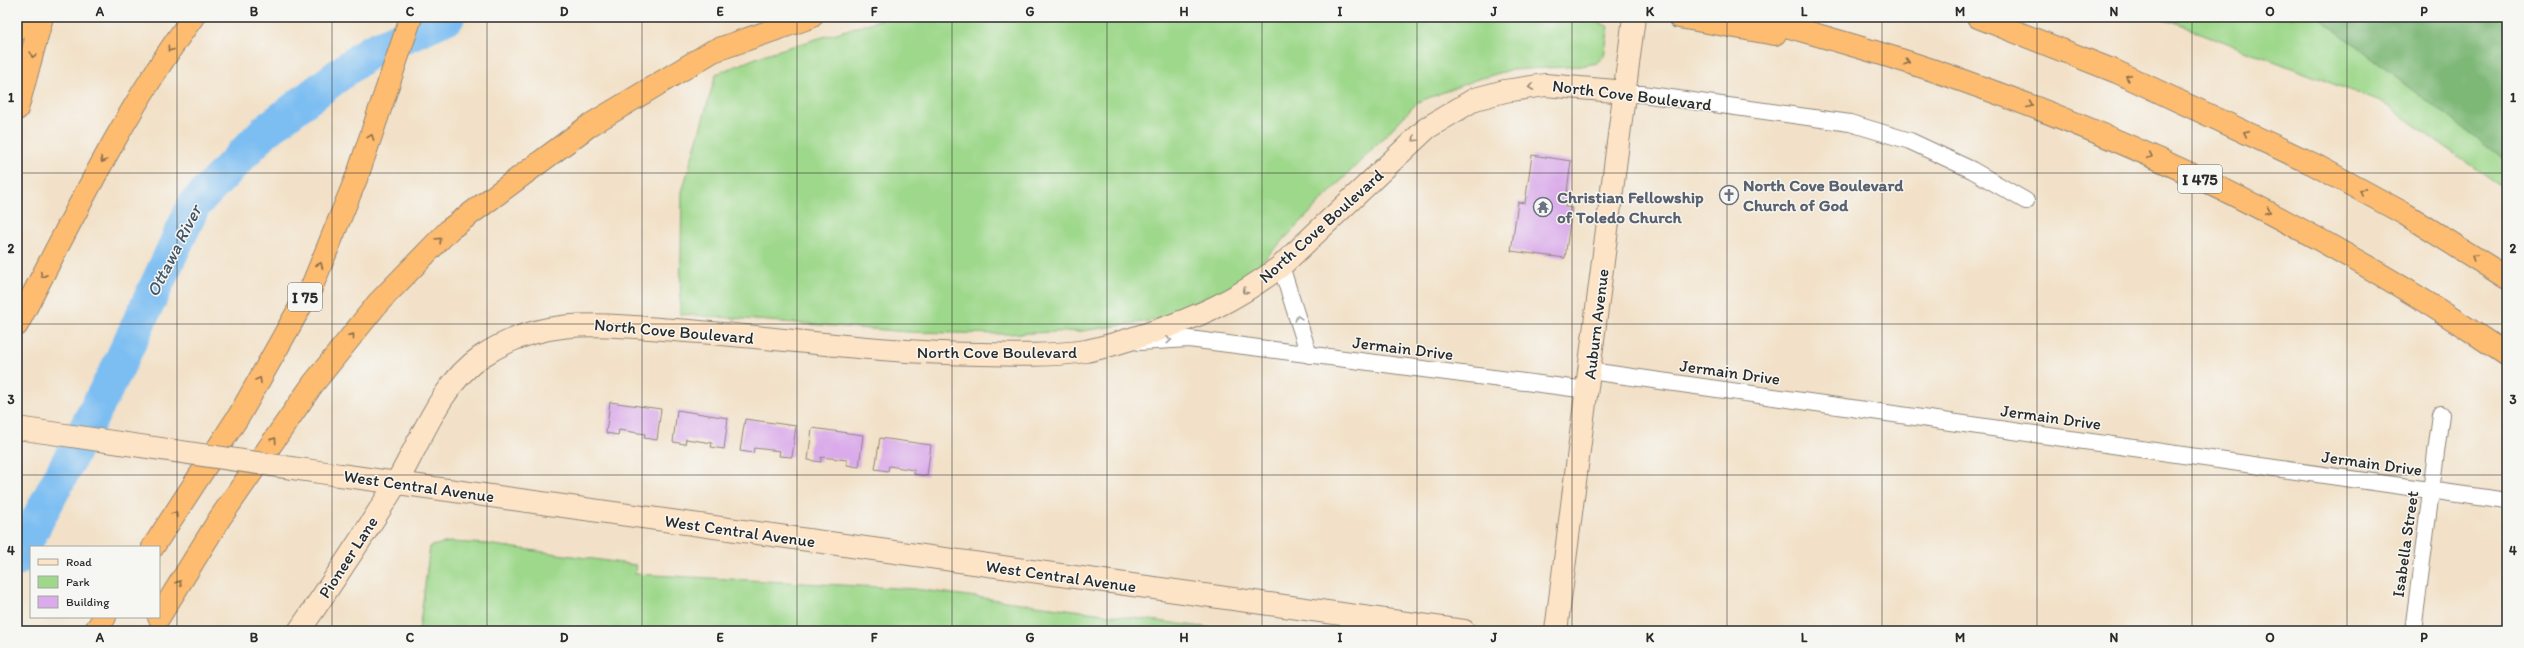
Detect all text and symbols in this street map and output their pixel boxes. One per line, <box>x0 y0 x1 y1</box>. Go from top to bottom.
text: A <box>95 4 105 19</box>
text: B <box>250 4 259 19</box>
text: C <box>406 4 415 19</box>
text: D <box>560 4 569 19</box>
text: E <box>716 4 724 19</box>
text: F <box>871 4 878 19</box>
text: G <box>1026 4 1035 19</box>
text: H <box>1180 4 1189 19</box>
text: I <box>1338 4 1343 19</box>
text: J <box>1490 4 1498 19</box>
text: K <box>1646 4 1655 19</box>
text: L <box>1801 4 1808 19</box>
text: M <box>1955 4 1965 19</box>
text: N <box>2110 4 2119 19</box>
text: O <box>2265 4 2275 19</box>
text: P <box>2420 4 2428 19</box>
one-way arrow <box>168 44 175 51</box>
one-way arrow <box>29 51 38 58</box>
one-way arrow <box>1904 58 1911 66</box>
one-way arrow <box>2125 74 2132 82</box>
street label: North Cove Boulevard <box>1551 75 1713 115</box>
one-way arrow <box>1528 82 1534 91</box>
text: 1 <box>8 90 14 105</box>
text: 1 <box>2510 90 2516 105</box>
one-way arrow <box>2027 101 2034 109</box>
one-way arrow <box>2243 130 2250 138</box>
one-way arrow <box>366 134 375 141</box>
one-way arrow <box>1412 135 1420 142</box>
one-way arrow <box>2146 151 2153 159</box>
one-way arrow <box>100 156 107 163</box>
street label: North Cove Boulevard <box>1255 165 1387 287</box>
road number: I 475 <box>2178 165 2222 193</box>
place label: North Cove Boulevard Church of God <box>1743 175 1904 215</box>
church icon: North Cove Boulevard Church of God <box>1718 184 1740 206</box>
place label: Christian Fellowship of Toledo Church <box>1557 187 1704 227</box>
one-way arrow <box>2359 188 2367 195</box>
temple icon: Christian Fellowship of Toledo Church <box>1532 196 1554 218</box>
water label: Ottawa River <box>142 200 207 301</box>
one-way arrow <box>2263 206 2271 214</box>
one-way arrow <box>434 237 442 245</box>
text: 2 <box>8 241 15 256</box>
text: 2 <box>2510 241 2517 256</box>
one-way arrow <box>2471 254 2478 262</box>
one-way arrow <box>315 261 323 269</box>
street label: Auburn Avenue <box>1579 268 1613 380</box>
one-way arrow <box>40 271 48 278</box>
road number: I 75 <box>288 283 322 311</box>
one-way arrow <box>1242 287 1249 294</box>
street label: North Cove Boulevard <box>593 314 755 348</box>
one-way arrow <box>1294 314 1302 321</box>
street label: Jermain Drive <box>1351 332 1455 364</box>
one-way arrow <box>347 333 354 340</box>
one-way arrow <box>1166 336 1172 345</box>
street label: North Cove Boulevard <box>917 342 1077 362</box>
street label: Jermain Drive <box>1678 355 1782 389</box>
one-way arrow <box>255 377 262 384</box>
text: 3 <box>7 392 15 407</box>
text: 3 <box>2509 392 2517 407</box>
street label: Jermain Drive <box>1999 400 2103 434</box>
one-way arrow <box>269 437 277 444</box>
street label: Jermain Drive <box>2320 446 2424 480</box>
street label: West Central Avenue <box>342 466 496 506</box>
street label: Isabella Street <box>2388 490 2422 598</box>
one-way arrow <box>170 511 178 518</box>
street label: West Central Avenue <box>663 511 817 551</box>
street label: Pioneer Lane <box>314 512 382 602</box>
text: 4 <box>7 543 15 558</box>
text: 4 <box>2509 543 2517 558</box>
legend <box>30 546 160 618</box>
text: Road <box>66 555 92 569</box>
street label: West Central Avenue <box>984 556 1138 596</box>
text: Park <box>66 575 90 589</box>
one-way arrow <box>175 580 182 587</box>
text: Building <box>66 595 110 609</box>
text: A <box>95 630 105 645</box>
text: B <box>250 630 259 645</box>
text: C <box>406 630 415 645</box>
text: D <box>560 630 569 645</box>
text: E <box>716 630 724 645</box>
text: F <box>871 630 878 645</box>
text: G <box>1026 630 1035 645</box>
text: H <box>1180 630 1189 645</box>
text: I <box>1338 630 1343 645</box>
text: J <box>1490 630 1498 645</box>
text: K <box>1646 630 1655 645</box>
text: L <box>1801 630 1808 645</box>
text: M <box>1955 630 1965 645</box>
text: N <box>2110 630 2119 645</box>
text: O <box>2265 630 2275 645</box>
text: P <box>2420 630 2428 645</box>

